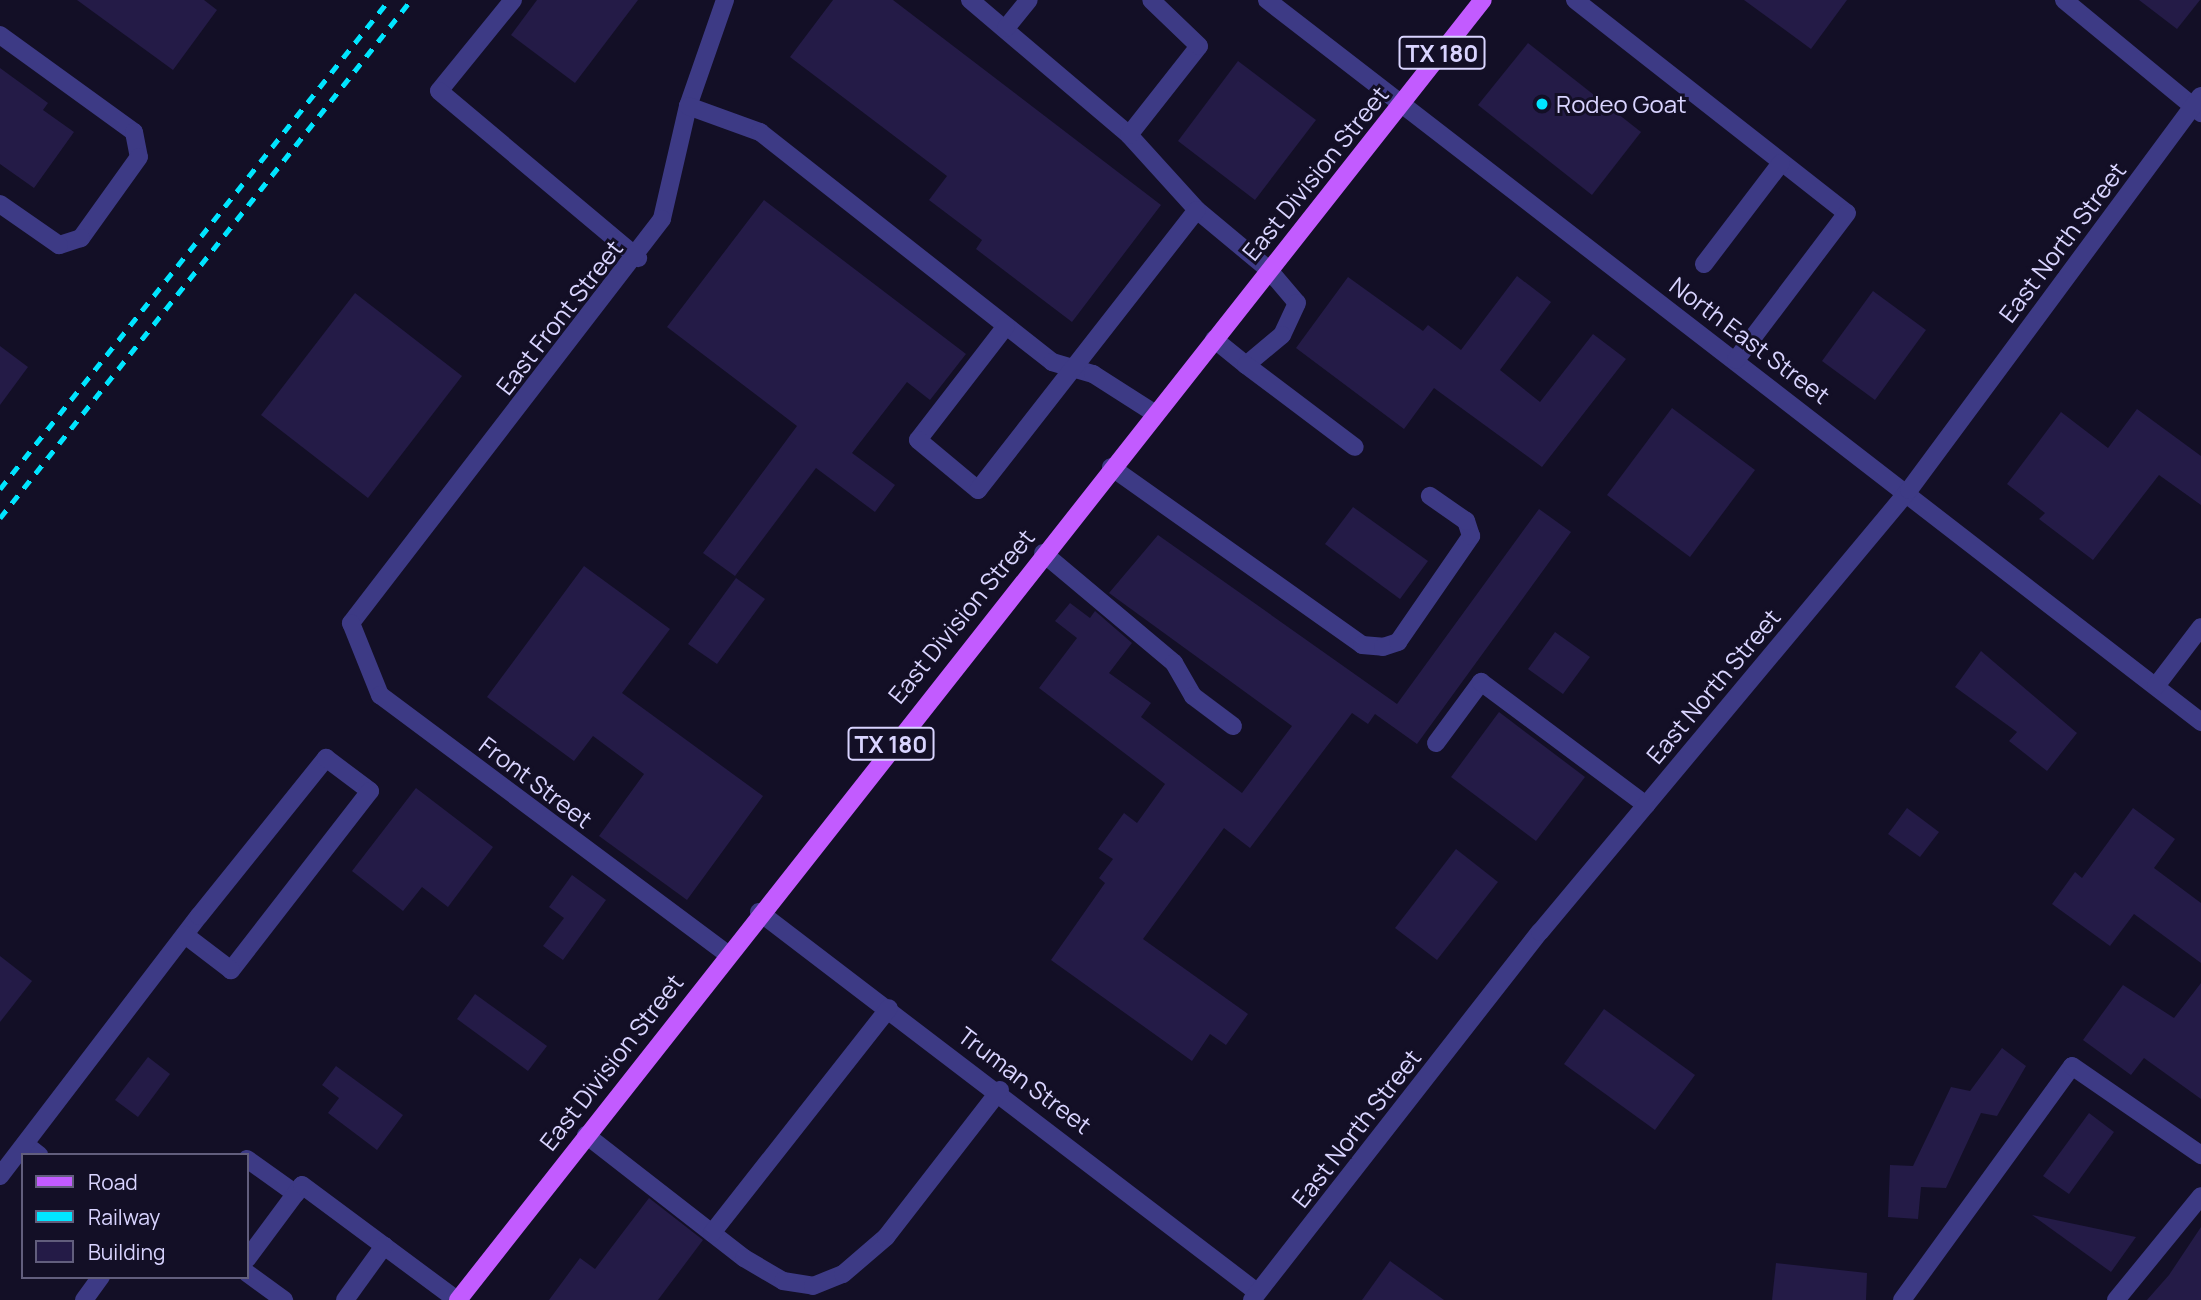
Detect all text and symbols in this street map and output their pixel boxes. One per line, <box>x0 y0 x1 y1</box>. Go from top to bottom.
road number: TX 180 <box>1398 34 1486 72</box>
street label: East Division Street <box>1236 80 1394 266</box>
place label: Rodeo Goat <box>1556 90 1687 118</box>
marker: Rodeo Goat <box>1534 96 1550 112</box>
street label: East North Street <box>1993 156 2131 328</box>
street label: East Front Street <box>490 234 628 400</box>
street label: North East Street <box>1664 271 1836 409</box>
street label: East Division Street <box>882 523 1040 709</box>
street label: East North Street <box>1640 603 1786 769</box>
road number: TX 180 <box>847 724 935 764</box>
street label: Front Street <box>474 730 598 834</box>
street label: East Division Street <box>533 968 689 1156</box>
street label: Truman Street <box>953 1021 1097 1139</box>
street label: East North Street <box>1285 1043 1427 1213</box>
legend <box>21 1153 248 1279</box>
text: Road <box>88 1168 138 1196</box>
text: Railway <box>88 1203 160 1231</box>
text: Building <box>88 1238 165 1266</box>

